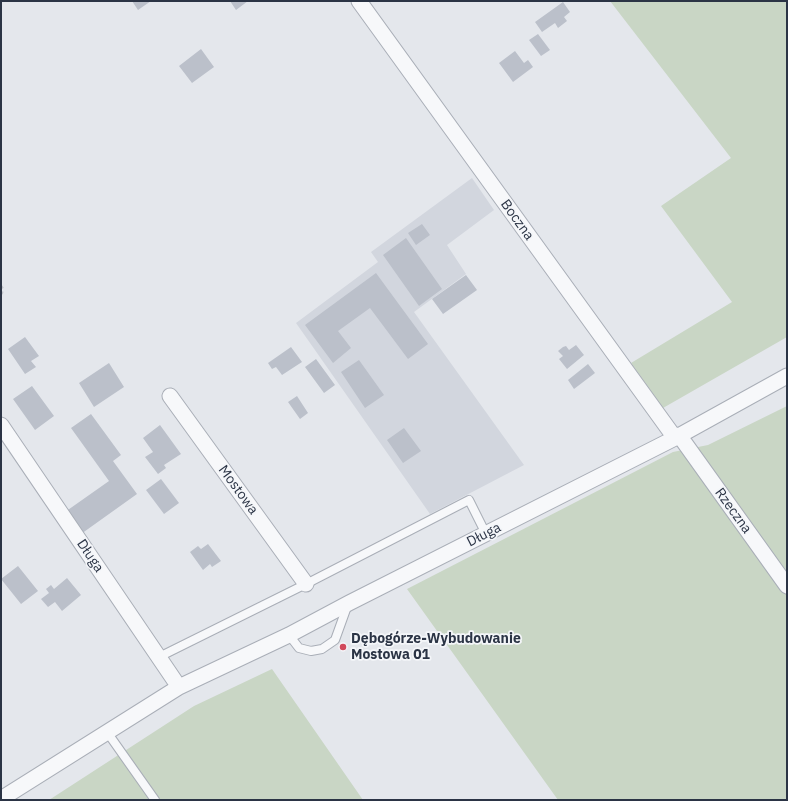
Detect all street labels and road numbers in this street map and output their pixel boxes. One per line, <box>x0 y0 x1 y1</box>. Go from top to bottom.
street label: Boczna <box>497 196 537 244</box>
street label: Mostowa <box>215 462 261 518</box>
street label: Rzeczna <box>711 485 755 537</box>
street label: Długa <box>464 519 504 551</box>
street label: Długa <box>73 536 107 576</box>

